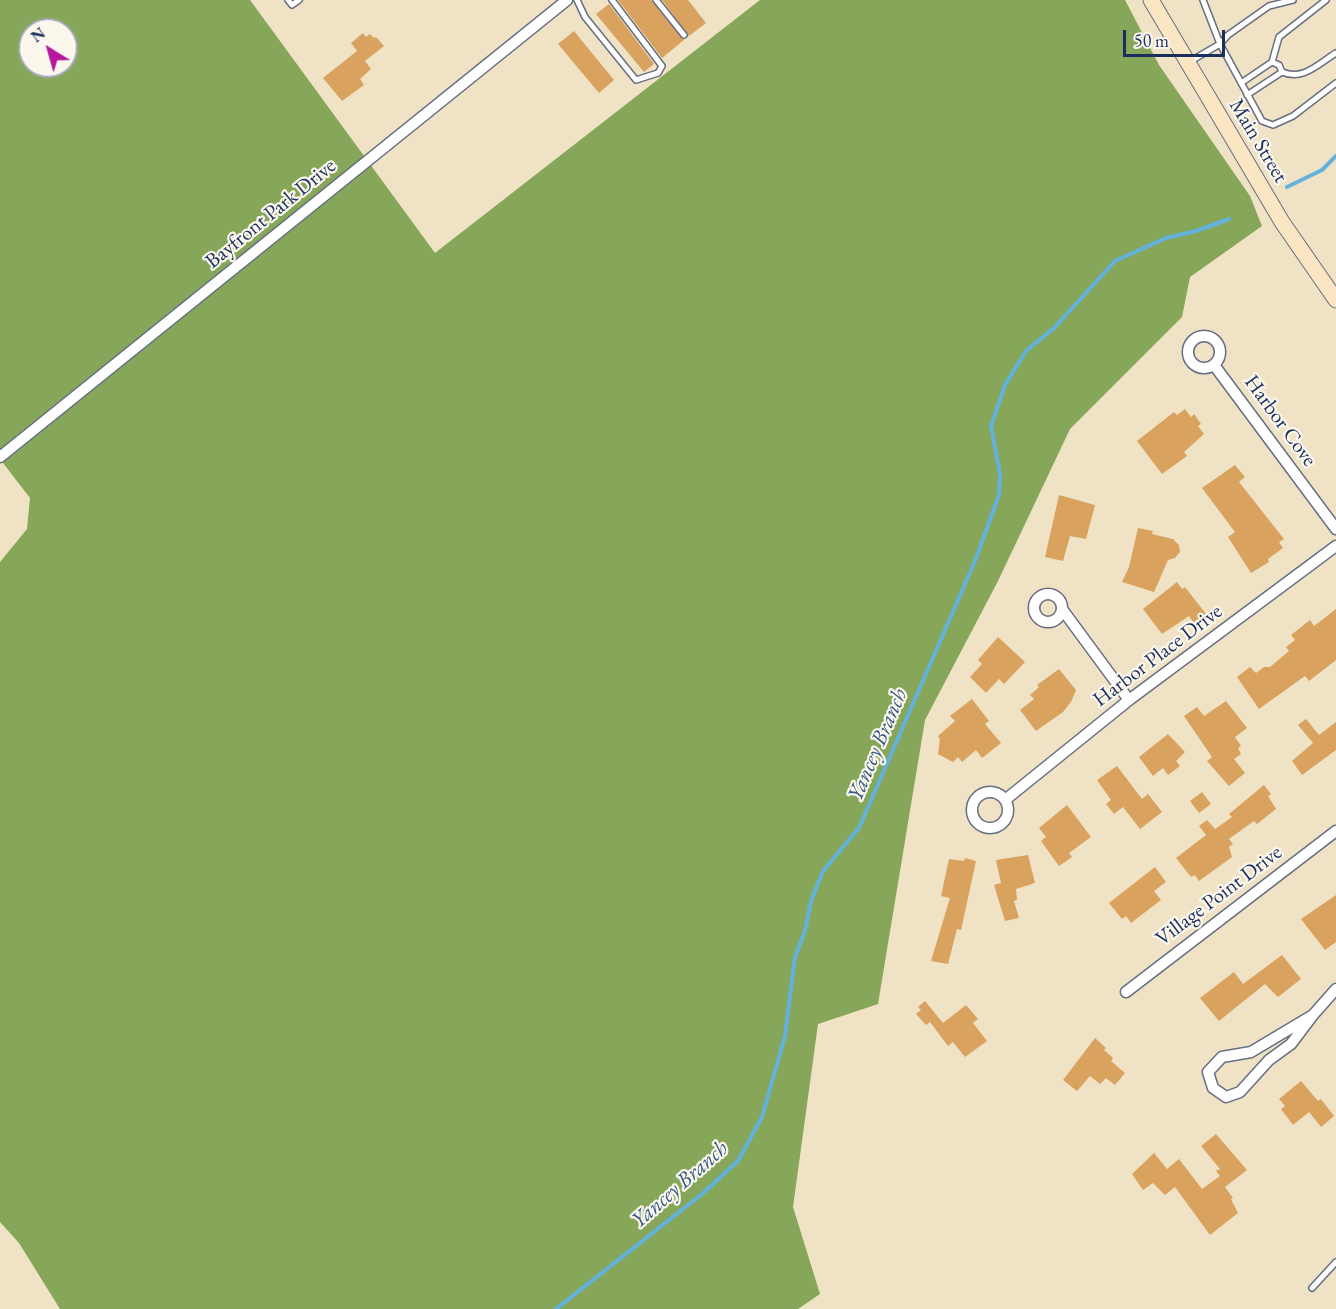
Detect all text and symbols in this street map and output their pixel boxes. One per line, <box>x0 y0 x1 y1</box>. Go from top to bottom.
north arrow <box>18 18 78 78</box>
scale bar <box>1126 18 1228 56</box>
text: N <box>27 23 50 47</box>
text: 50 m <box>1134 29 1169 52</box>
street label: Main Street <box>1223 94 1293 188</box>
street label: Bayfront Park Drive <box>201 154 341 274</box>
street label: Harbor Cove <box>1238 370 1322 472</box>
street label: Harbor Place Drive <box>1088 599 1228 713</box>
water label: Yancey Branch <box>843 685 913 805</box>
street label: Village Point Drive <box>1151 840 1287 952</box>
water label: Yancey Branch <box>626 1136 734 1234</box>

